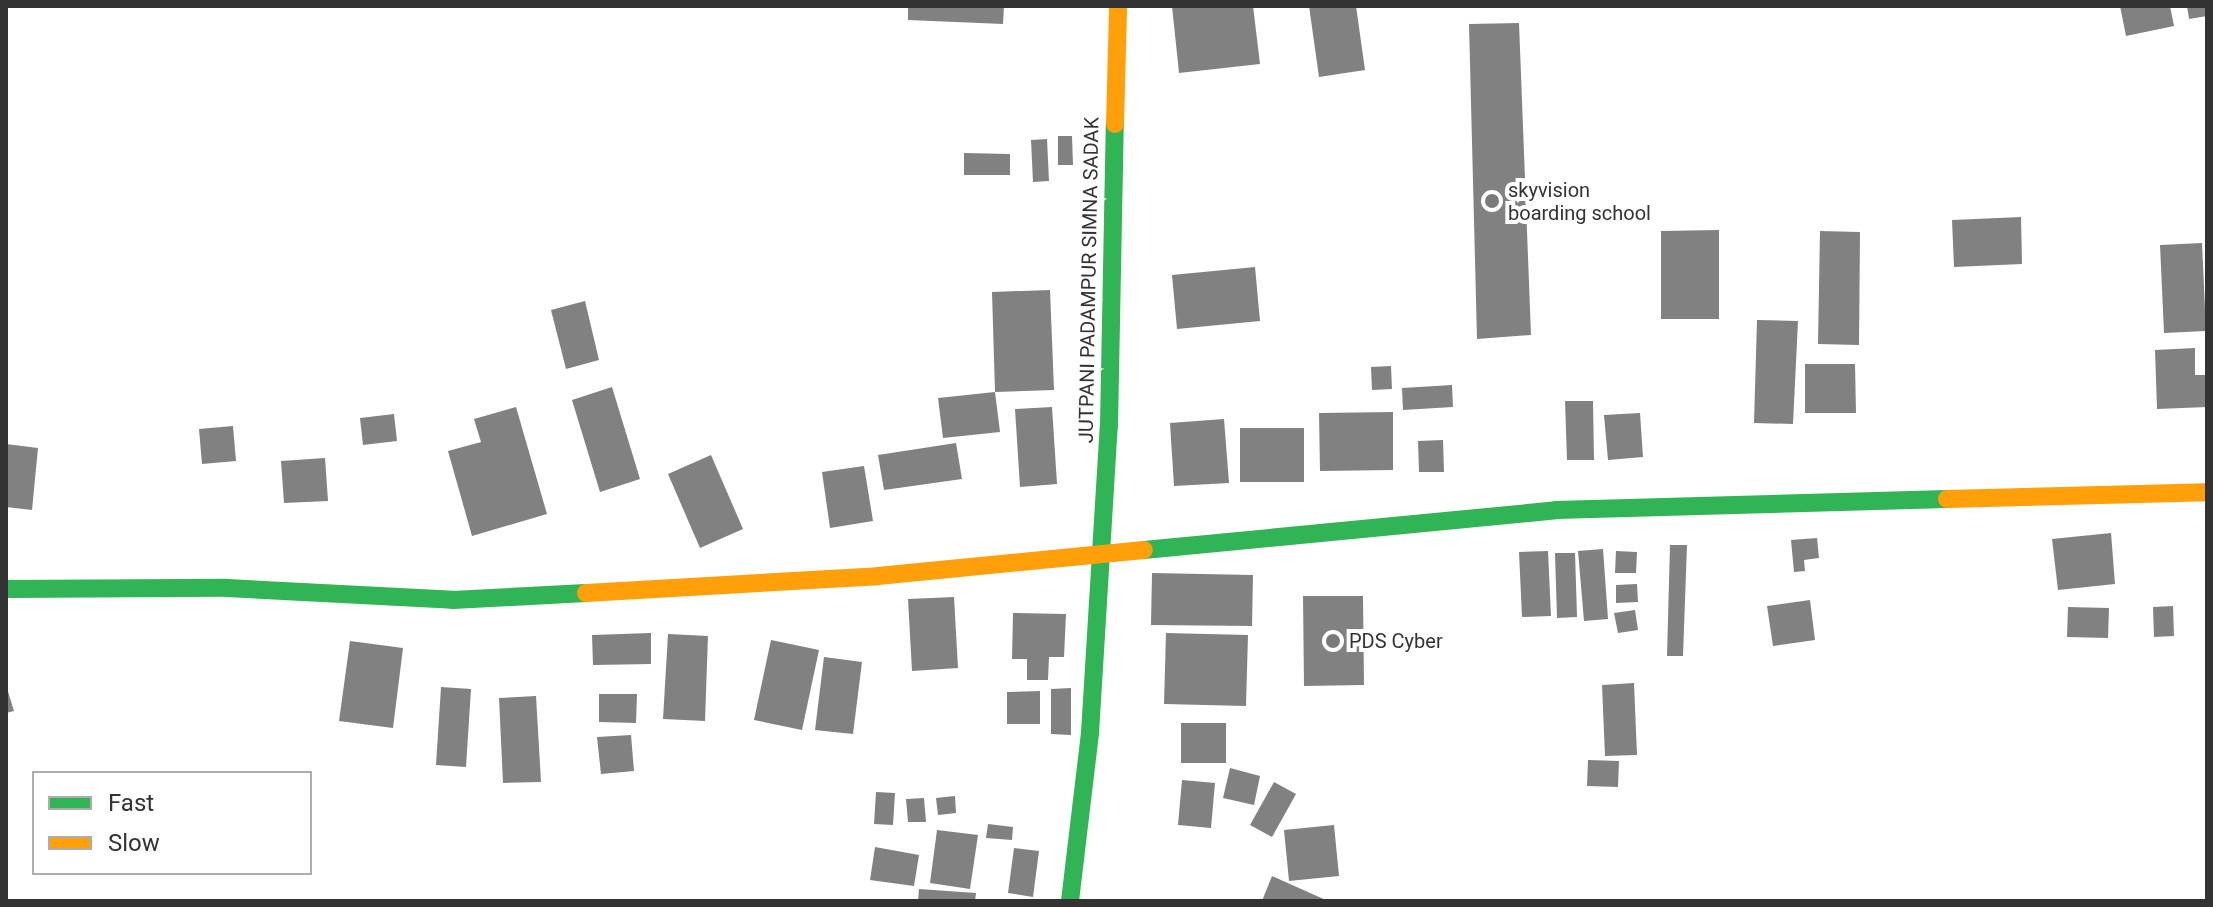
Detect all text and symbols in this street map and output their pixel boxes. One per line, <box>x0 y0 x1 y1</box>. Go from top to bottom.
street label: JUTPANI PADAMPUR SIMNA SADAK <box>1074 117 1104 443</box>
place label: skyvision boarding school <box>1508 178 1651 225</box>
marker: skyvision boarding school <box>1483 192 1501 210</box>
place label: PDS Cyber <box>1349 629 1443 653</box>
marker: PDS Cyber <box>1324 632 1342 650</box>
legend <box>32 771 312 875</box>
text: Fast <box>108 789 154 817</box>
text: Slow <box>108 829 160 857</box>

